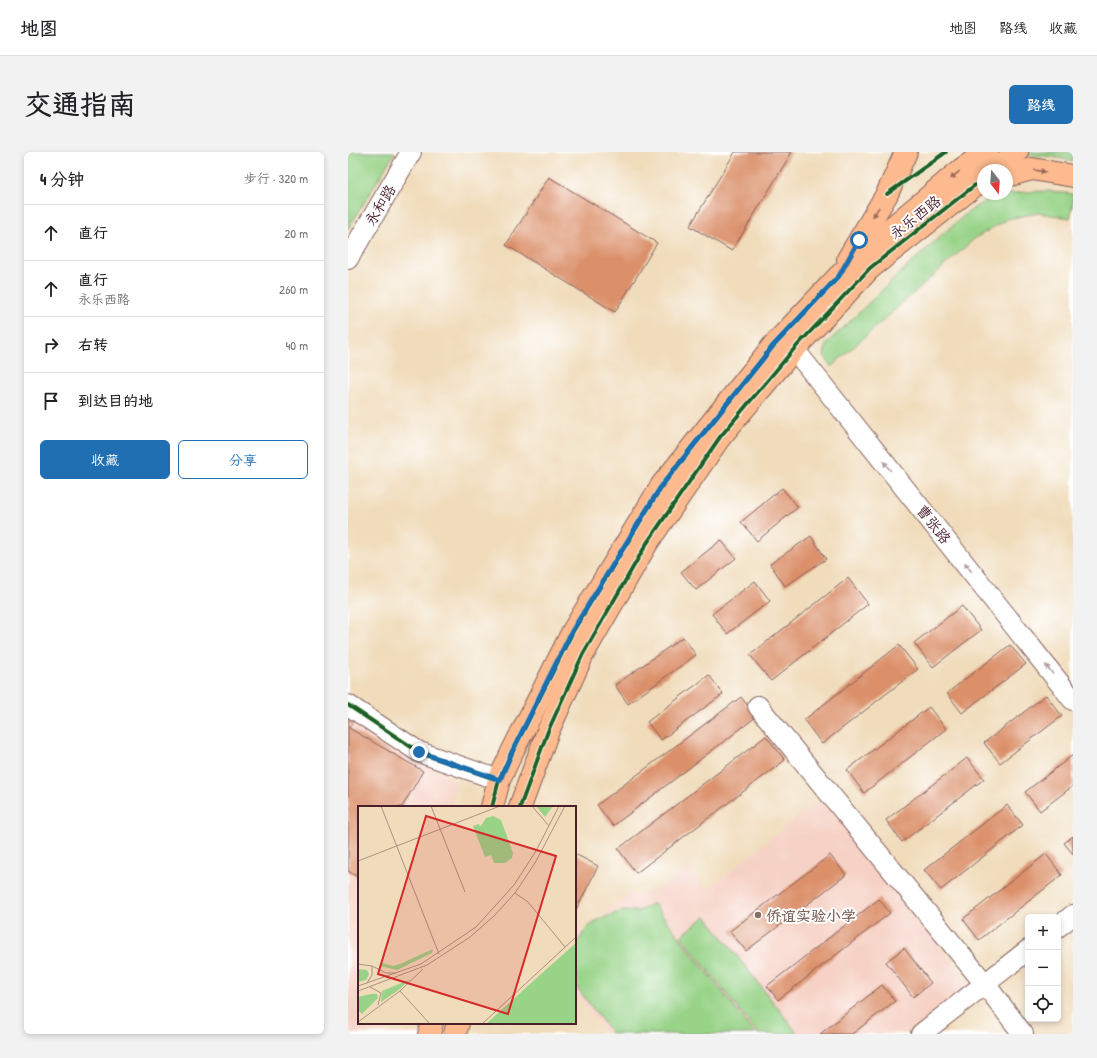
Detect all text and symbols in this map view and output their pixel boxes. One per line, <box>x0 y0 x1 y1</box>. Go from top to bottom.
text: 地图 <box>20 15 58 41</box>
text: 地图 <box>949 18 977 37</box>
text: 路线 <box>999 18 1027 37</box>
text: 收藏 <box>1049 18 1077 37</box>
text: 交通指南 <box>24 85 136 123</box>
button: 路线 <box>1009 85 1073 124</box>
north arrow <box>977 164 1013 200</box>
text: 4 分钟 <box>40 167 84 190</box>
one-way arrow <box>1034 168 1046 174</box>
text: 步行 · 320 m <box>244 169 308 187</box>
one-way arrow <box>950 171 961 180</box>
street label: 永和路 <box>359 180 401 230</box>
street label: 永乐西路 <box>885 190 945 244</box>
one-way arrow <box>873 206 880 218</box>
icon: ahead <box>40 222 62 244</box>
text: 直行 <box>78 222 108 243</box>
text: 20 m <box>284 224 308 242</box>
route start <box>850 231 868 249</box>
text: 直行 <box>78 269 108 290</box>
icon: ahead <box>40 278 62 300</box>
text: 260 m <box>279 280 308 298</box>
text: 永乐西路 <box>78 290 130 308</box>
icon: right <box>40 334 62 356</box>
text: 右转 <box>78 334 108 355</box>
text: 40 m <box>285 336 308 354</box>
icon: arrive <box>40 390 62 412</box>
text: 到达目的地 <box>78 390 153 411</box>
button: 收藏 <box>40 440 170 479</box>
button: 分享 <box>178 440 308 479</box>
one-way arrow <box>883 460 891 471</box>
street label: 曹张路 <box>912 500 956 548</box>
one-way arrow <box>963 562 972 573</box>
one-way arrow <box>1044 664 1053 675</box>
route end <box>410 743 428 761</box>
inset map <box>358 806 576 1024</box>
place label: 侨谊实验小学 <box>766 905 856 926</box>
marker: 侨谊实验小学 <box>753 910 763 920</box>
map controls <box>1025 914 1061 1022</box>
button: + <box>1025 914 1061 950</box>
button: − <box>1025 950 1061 986</box>
button: locate <box>1025 986 1061 1022</box>

